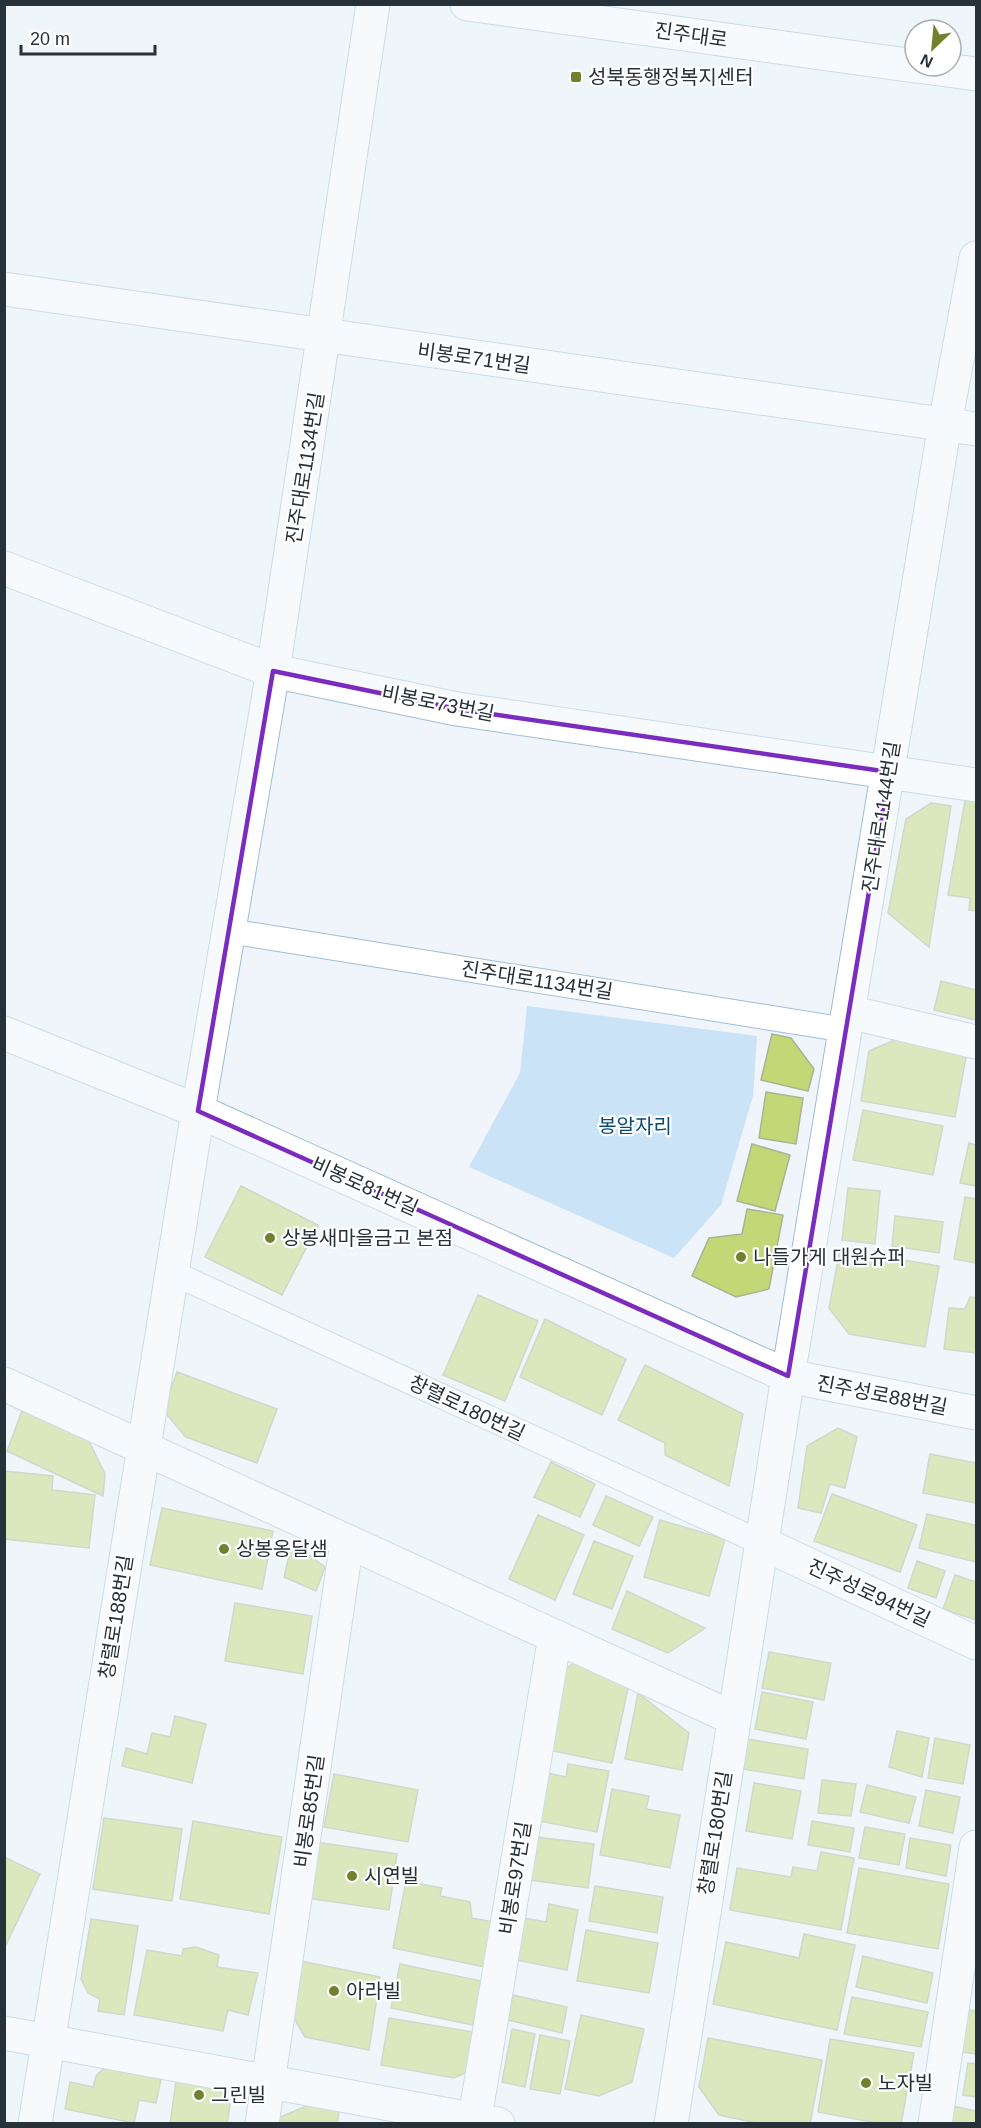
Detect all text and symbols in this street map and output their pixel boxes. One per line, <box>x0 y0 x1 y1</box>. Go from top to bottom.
scale bar <box>21 18 154 56</box>
north arrow <box>903 18 963 78</box>
street label: 진주대로 <box>653 19 729 51</box>
text: 20 m <box>30 29 70 49</box>
text: N <box>918 51 936 71</box>
place label: 성북동행정복지센터 <box>588 66 754 88</box>
marker: 성북동행정복지센터 <box>569 70 583 84</box>
street label: 비봉로71번길 <box>416 339 532 377</box>
street label: 진주대로1134번길 <box>282 391 328 545</box>
street label: 비봉로73번길 <box>380 681 496 725</box>
street label: 진주대로1144번길 <box>858 740 904 894</box>
street label: 진주대로1134번길 <box>460 957 614 1003</box>
park label: 봉알자리 <box>598 1115 672 1137</box>
street label: 비봉로81번길 <box>308 1153 422 1219</box>
place label: 상봉새마을금고 본점 <box>282 1227 453 1249</box>
marker: 상봉새마을금고 본점 <box>263 1231 277 1245</box>
place label: 나들가게 대원슈퍼 <box>753 1246 906 1268</box>
marker: 나들가게 대원슈퍼 <box>734 1250 748 1264</box>
street label: 창렬로180번길 <box>406 1372 528 1444</box>
street label: 진주성로88번길 <box>815 1372 949 1418</box>
place label: 상봉옹달샘 <box>236 1538 328 1560</box>
marker: 상봉옹달샘 <box>217 1542 231 1556</box>
street label: 창렬로188번길 <box>95 1553 137 1681</box>
street label: 진주성로94번길 <box>804 1555 934 1631</box>
street label: 비봉로85번길 <box>290 1753 328 1869</box>
street label: 창렬로180번길 <box>694 1769 736 1897</box>
street label: 비봉로97번길 <box>495 1820 535 1936</box>
place label: 시연빌 <box>364 1865 419 1887</box>
marker: 시연빌 <box>345 1869 359 1883</box>
place label: 아라빌 <box>346 1980 401 2002</box>
marker: 아라빌 <box>327 1984 341 1998</box>
place label: 노자빌 <box>878 2072 933 2094</box>
marker: 노자빌 <box>859 2076 873 2090</box>
place label: 그린빌 <box>211 2084 266 2106</box>
marker: 그린빌 <box>192 2088 206 2102</box>

